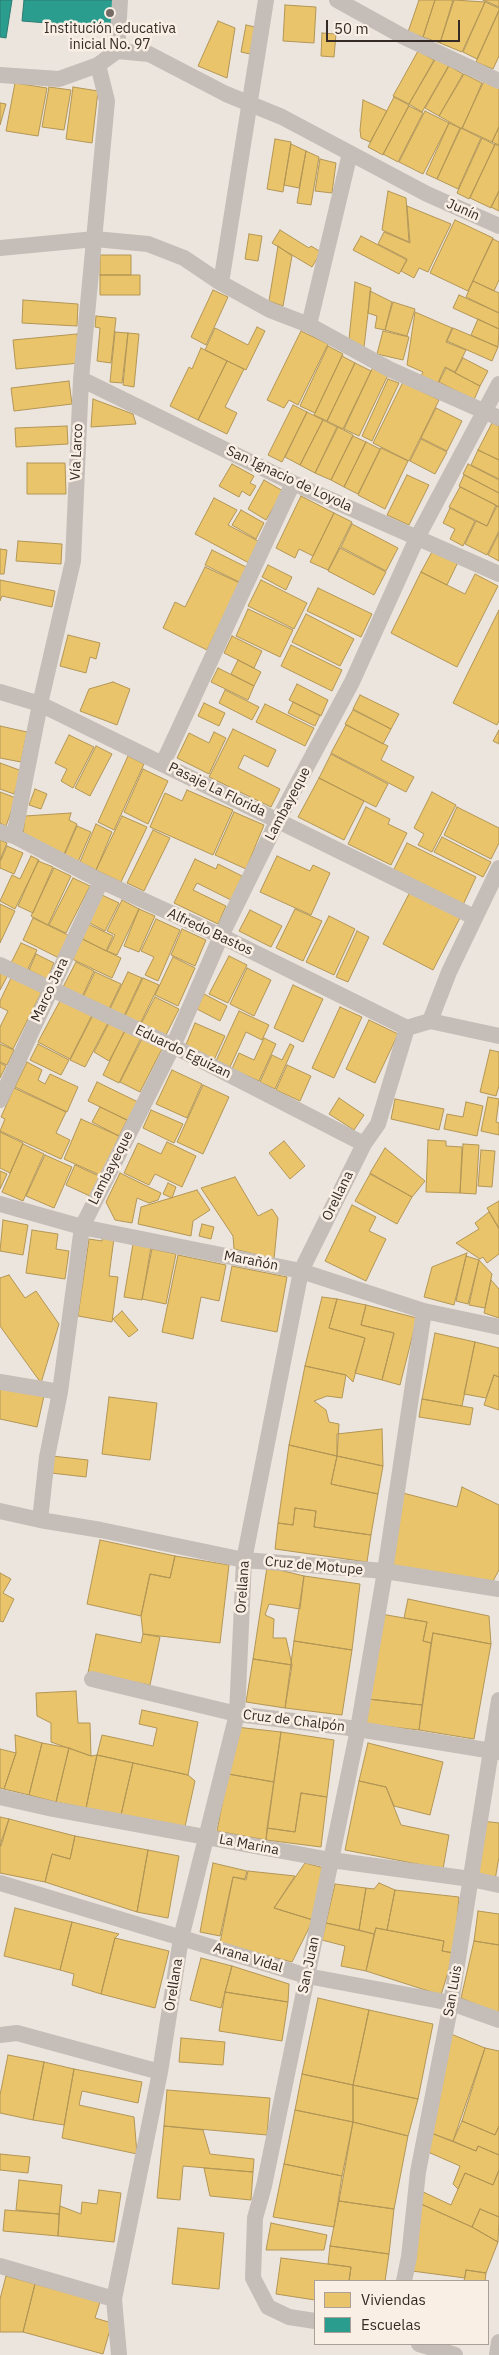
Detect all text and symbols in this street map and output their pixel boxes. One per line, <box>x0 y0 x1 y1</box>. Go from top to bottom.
marker: Institución educativa inicial No. 97 <box>104 7 116 19</box>
scale bar <box>329 10 463 42</box>
text: 50 m <box>334 19 369 38</box>
place label: Institución educativa inicial No. 97 <box>44 21 176 54</box>
street label: Junín <box>444 195 482 225</box>
street label: Vía Larco <box>67 423 87 481</box>
street label: San Ignacio de Loyola <box>223 442 355 516</box>
street label: Pasaje La Florida <box>166 759 268 821</box>
street label: Lambayeque <box>262 764 314 844</box>
street label: Alfredo Bastos <box>165 905 255 959</box>
street label: Marco Jara <box>28 955 72 1025</box>
street label: Eduardo Eguizan <box>132 1022 234 1082</box>
street label: Lambayeque <box>85 1128 137 1208</box>
street label: Orellana <box>319 1168 357 1224</box>
street label: Marañón <box>222 1247 280 1275</box>
street label: Cruz de Motupe <box>264 1553 364 1579</box>
street label: Orellana <box>233 1560 253 1614</box>
street label: Cruz de Chalpón <box>242 1706 346 1736</box>
street label: La Marina <box>218 1831 280 1859</box>
street label: San Juan <box>295 1935 323 1995</box>
street label: Arana Vidal <box>211 1939 285 1977</box>
street label: Orellana <box>162 1957 186 2013</box>
street label: San Luis <box>440 1964 466 2018</box>
legend <box>314 2280 489 2345</box>
text: Viviendas <box>361 2290 426 2309</box>
text: Escuelas <box>361 2315 421 2334</box>

